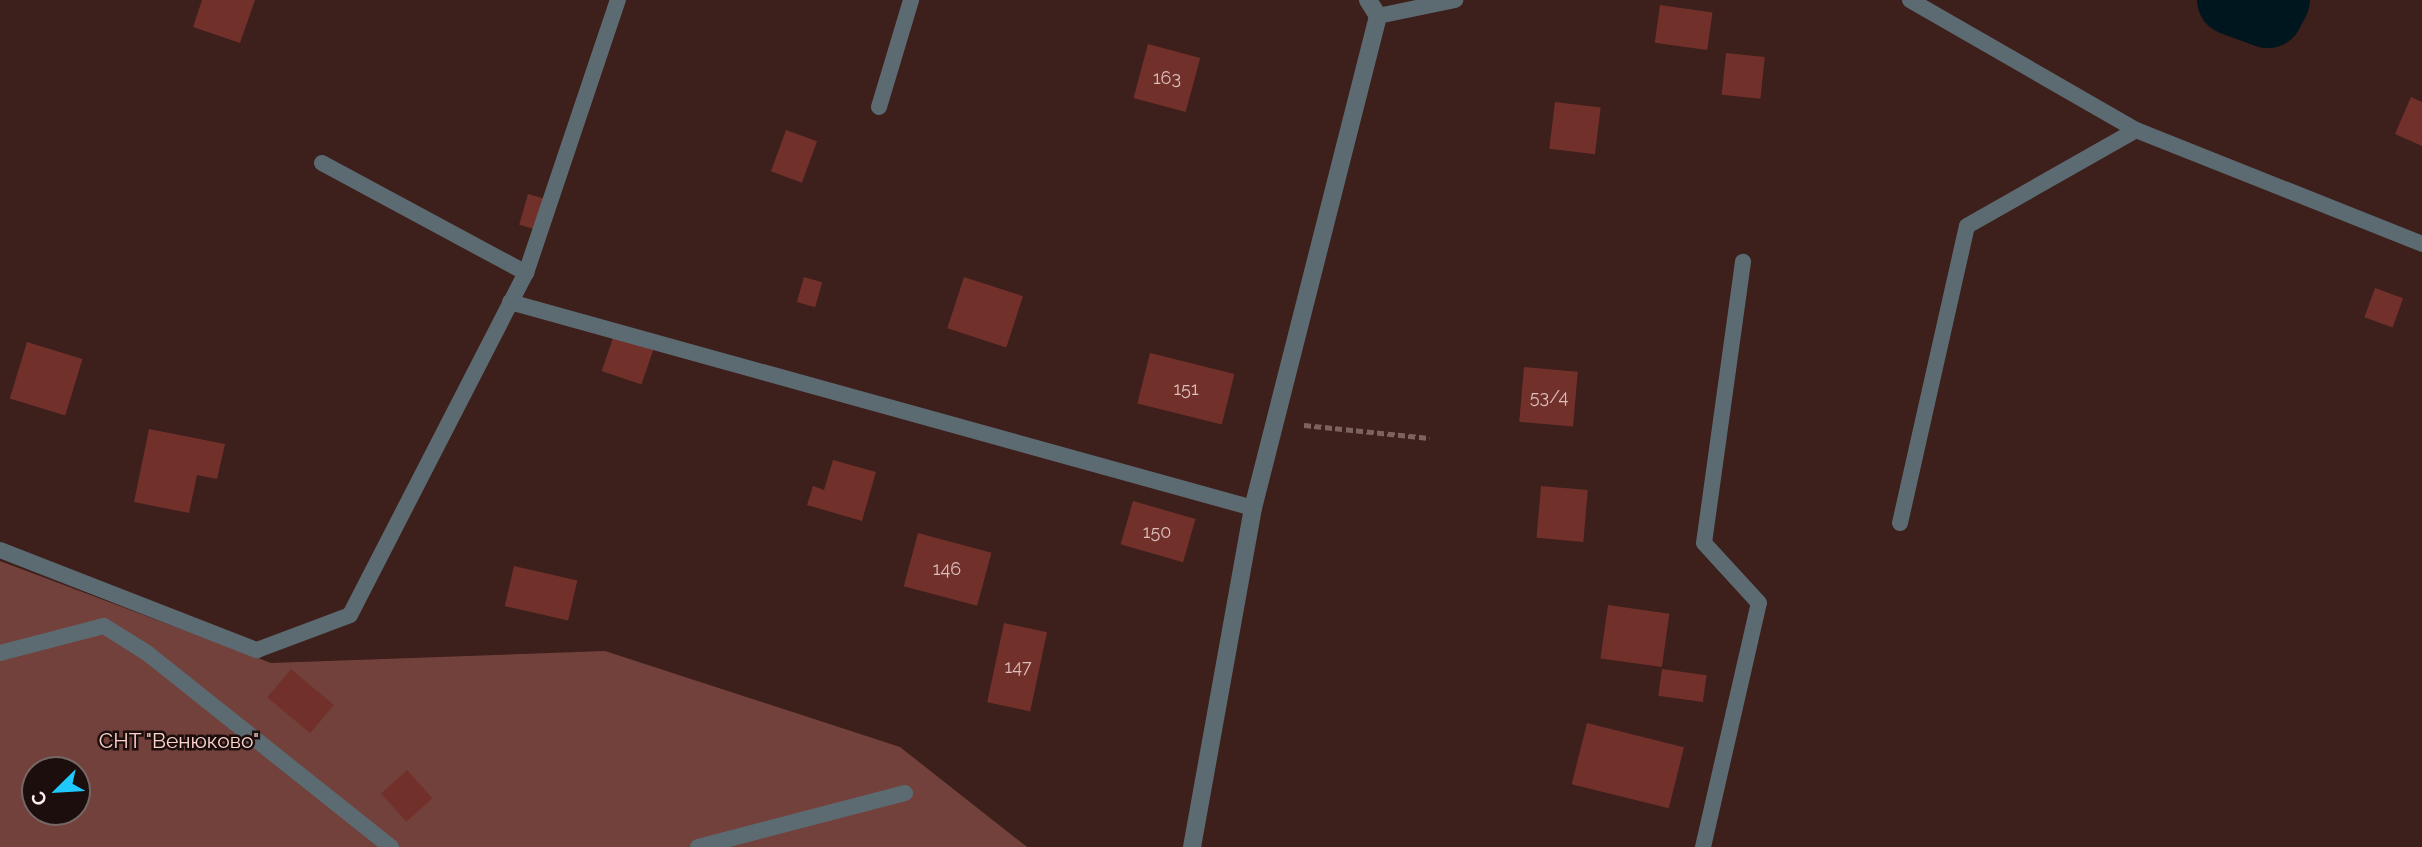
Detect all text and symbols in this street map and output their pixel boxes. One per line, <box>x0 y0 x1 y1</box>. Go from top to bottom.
house number: 163 <box>1153 67 1181 89</box>
house number: 151 <box>1173 378 1199 400</box>
house number: 53/4 <box>1530 386 1568 408</box>
house number: 150 <box>1143 521 1171 543</box>
house number: 146 <box>933 558 961 580</box>
house number: 147 <box>1004 656 1032 678</box>
park label: СНТ "Венюково" <box>98 728 260 754</box>
north arrow <box>21 756 91 826</box>
text: С <box>26 788 51 809</box>

